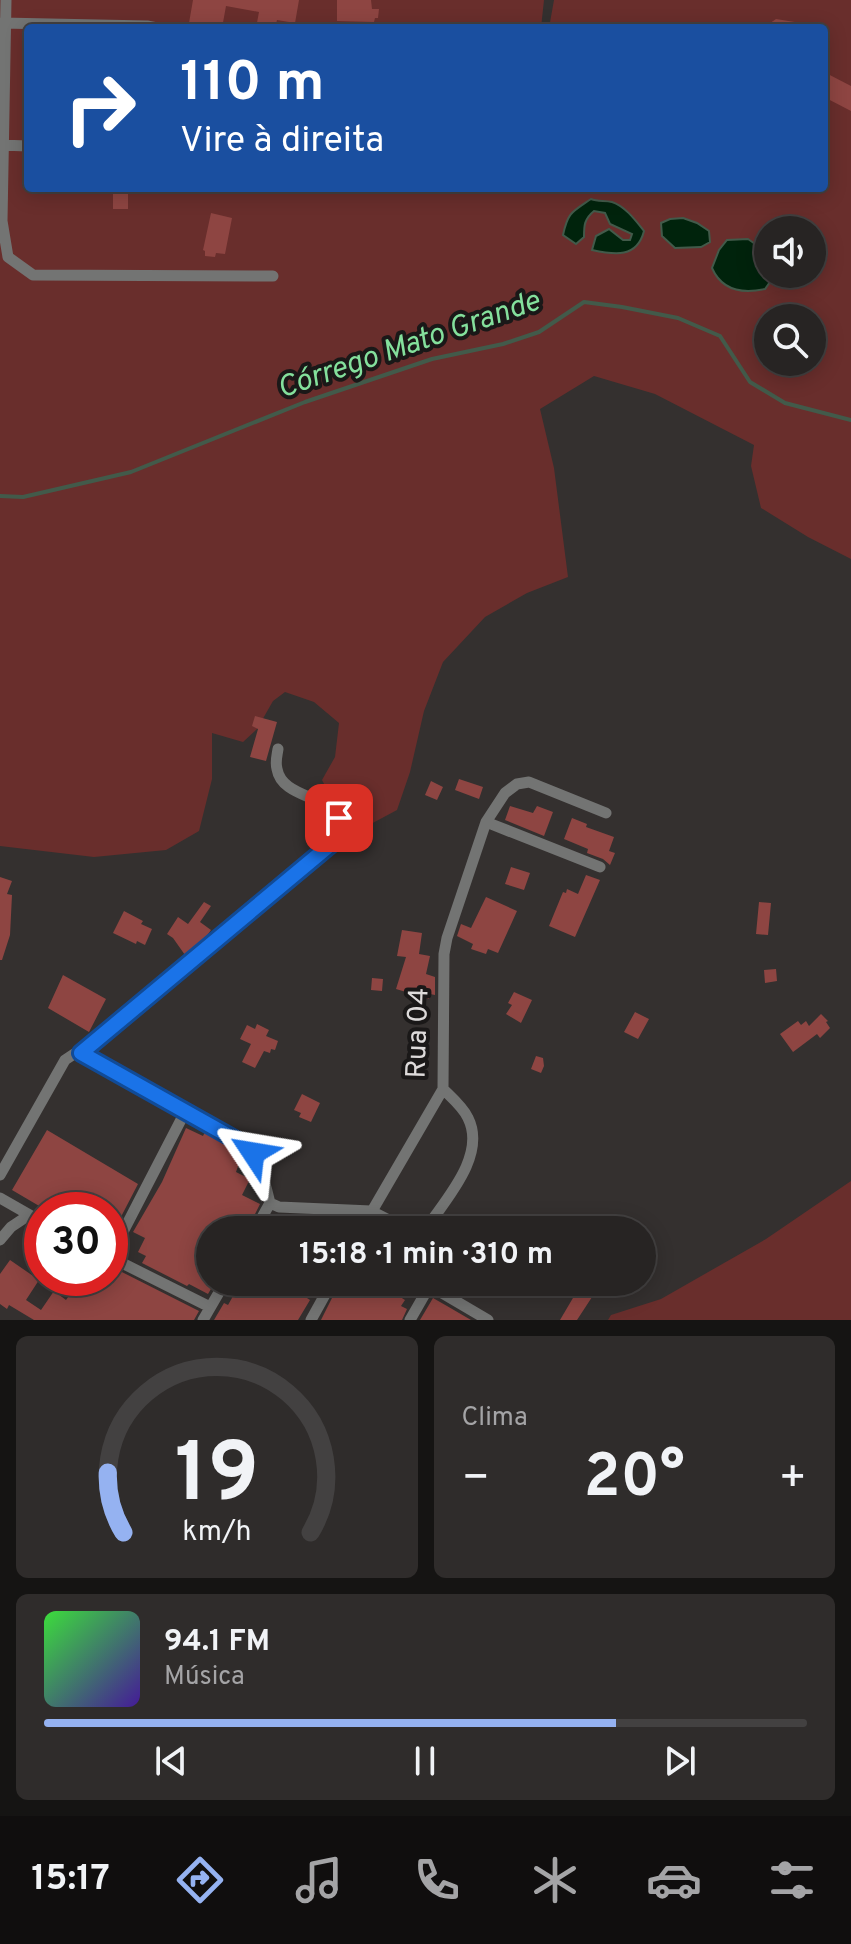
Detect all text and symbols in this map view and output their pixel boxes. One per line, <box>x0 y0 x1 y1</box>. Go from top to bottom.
text: 110 m <box>180 50 325 120</box>
icon: right <box>48 56 152 160</box>
text: Vire à direita <box>180 119 384 165</box>
map controls <box>754 216 826 376</box>
button: sound <box>754 216 826 288</box>
water label: Córrego Mato Grande <box>273 283 546 408</box>
button: search <box>754 304 826 376</box>
pin <box>305 784 373 852</box>
icon: arrive <box>317 796 361 840</box>
street label: Rua 04 <box>399 987 439 1079</box>
position arrow <box>211 1111 295 1195</box>
speed limit sign: 30 <box>24 1192 128 1296</box>
text: 15:18 · 1 min · 310 m <box>299 1237 553 1274</box>
text: Clima <box>462 1402 528 1435</box>
text: 19 <box>175 1426 259 1531</box>
text: 20° <box>584 1442 685 1518</box>
text: − <box>462 1452 490 1508</box>
text: + <box>779 1452 807 1508</box>
text: km/h <box>182 1515 251 1551</box>
text: 94.1 FM <box>164 1624 270 1661</box>
text: Música <box>164 1661 245 1694</box>
icon: previous <box>149 1739 193 1783</box>
icon: pause <box>403 1739 447 1783</box>
icon: next <box>658 1739 702 1783</box>
icon: directions <box>172 1852 228 1908</box>
icon: music <box>291 1852 347 1908</box>
icon: phone <box>409 1852 465 1908</box>
icon: climate <box>527 1852 583 1908</box>
icon: car <box>646 1852 702 1908</box>
icon: filters <box>764 1852 820 1908</box>
text: 15:17 <box>31 1857 110 1903</box>

